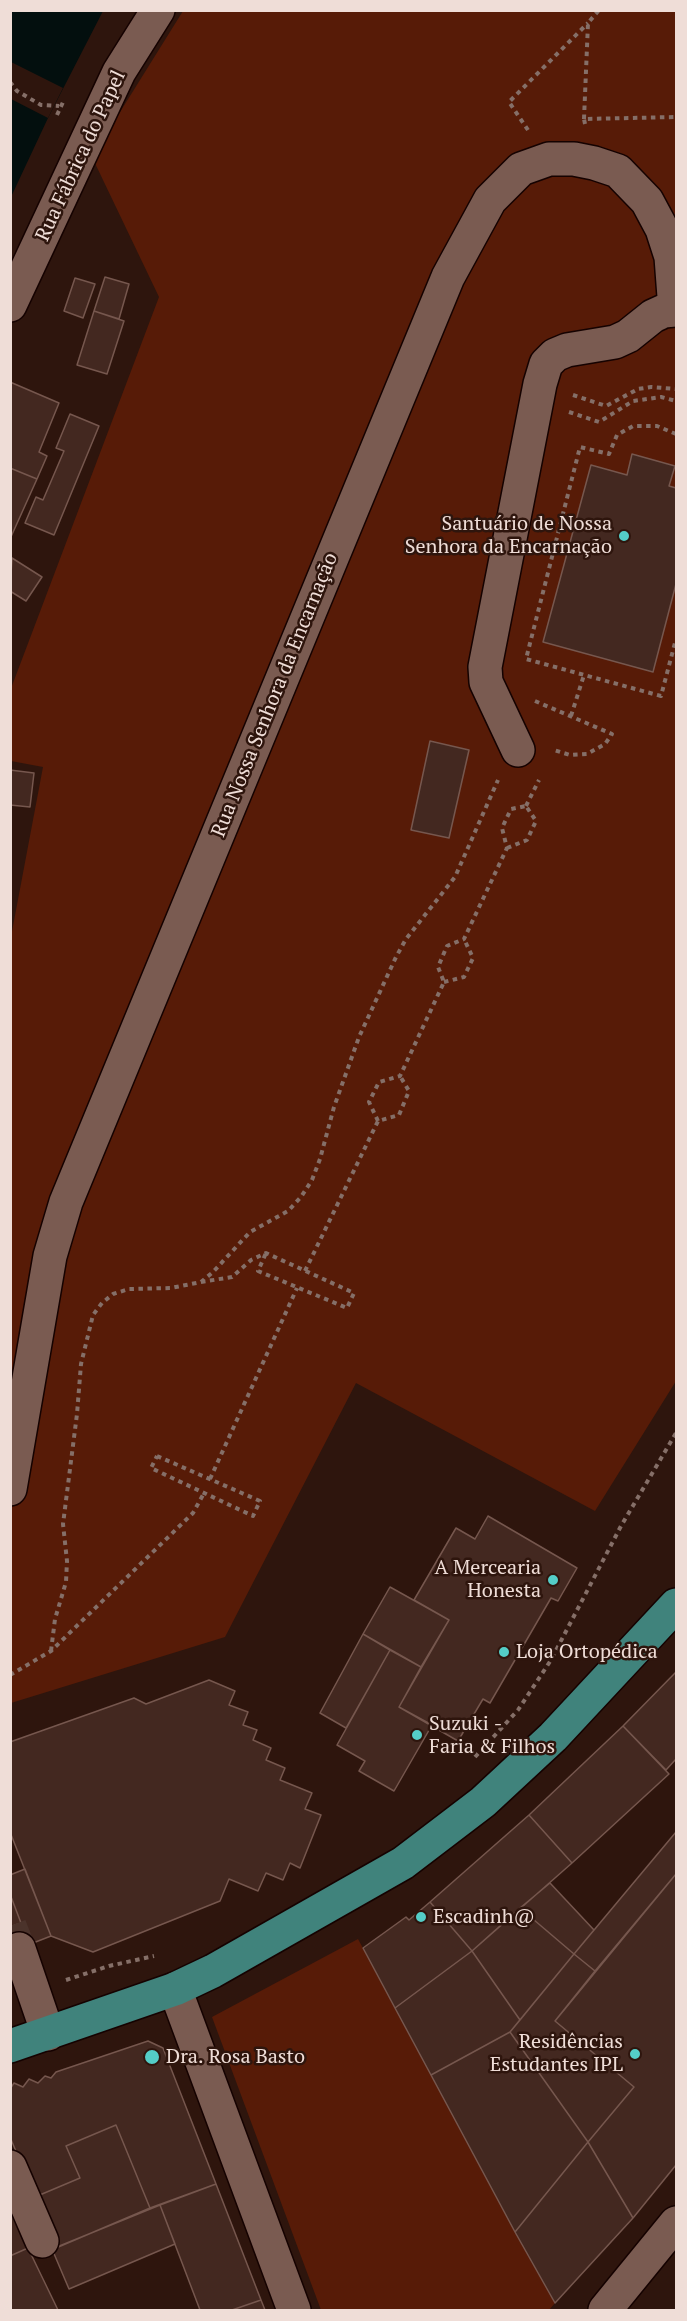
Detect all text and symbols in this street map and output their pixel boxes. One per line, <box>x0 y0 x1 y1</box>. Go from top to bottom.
street label: Rua Fábrica do Papel <box>31 67 131 245</box>
place label: Santuário de Nossa Senhora da Encarnação <box>405 512 612 559</box>
marker: Santuário de Nossa Senhora da Encarnação <box>617 529 631 543</box>
street label: Rua Nossa Senhora da Encarnação <box>207 549 343 841</box>
place label: A Mercearia Honesta <box>434 1556 541 1603</box>
marker: A Mercearia Honesta <box>546 1573 560 1587</box>
place label: Loja Ortopédica <box>516 1640 658 1664</box>
marker: Loja Ortopédica <box>497 1645 511 1659</box>
place label: Suzuki - Faria & Filhos <box>429 1712 555 1759</box>
marker: Suzuki - Faria & Filhos <box>410 1728 424 1742</box>
place label: Escadinh@ <box>433 1905 535 1929</box>
marker: Escadinh@ <box>414 1910 428 1924</box>
place label: Residências Estudantes IPL <box>490 2030 623 2077</box>
place label: Dra. Rosa Basto <box>166 2045 305 2069</box>
marker: Residências Estudantes IPL <box>628 2047 642 2061</box>
marker: Dra. Rosa Basto <box>143 2048 161 2066</box>

